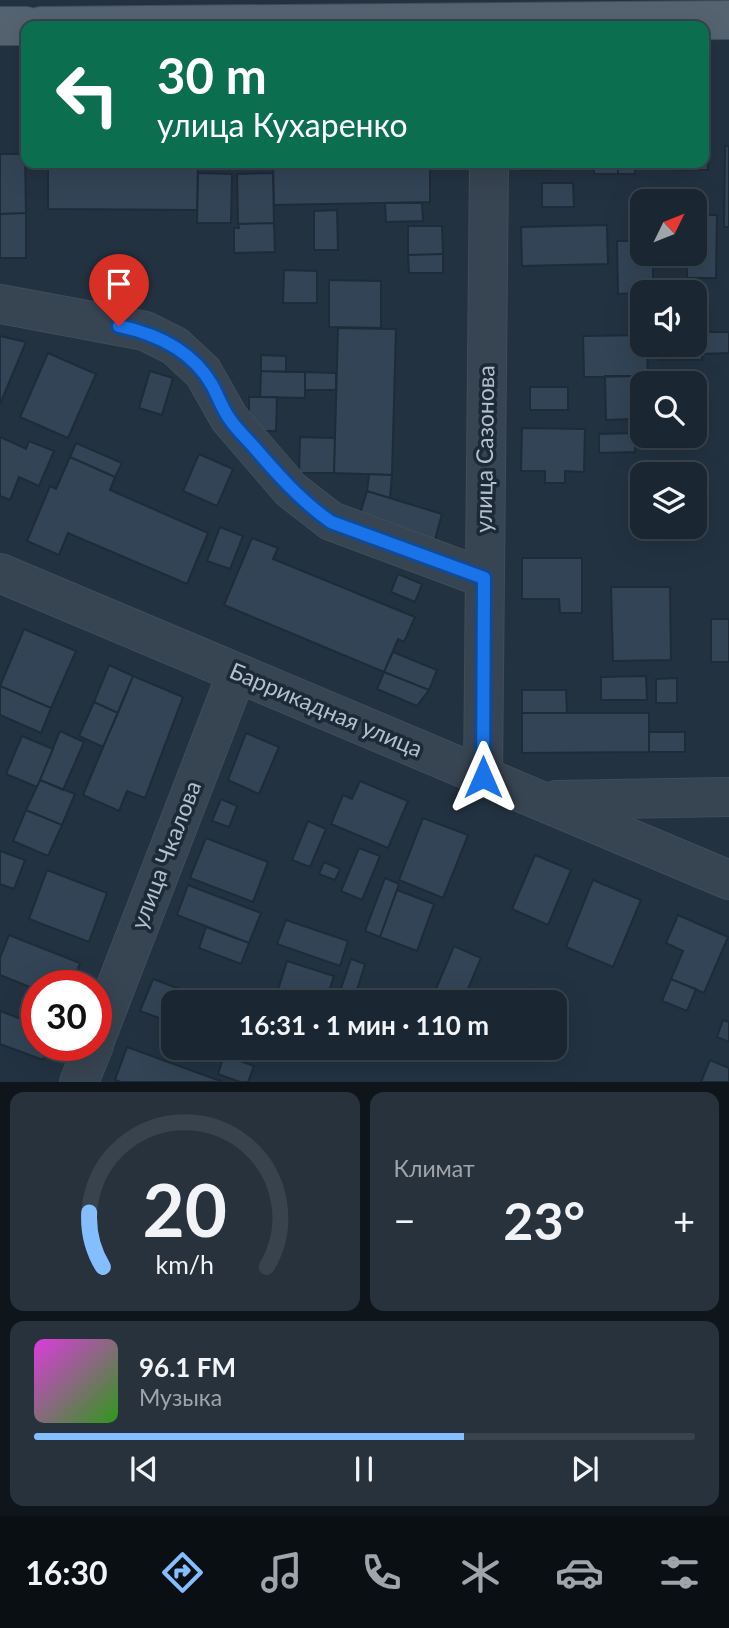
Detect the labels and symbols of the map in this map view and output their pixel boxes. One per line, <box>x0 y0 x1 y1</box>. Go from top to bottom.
north arrow <box>630 189 707 266</box>
pin <box>89 254 149 326</box>
street label: улица Сазонова <box>469 365 499 533</box>
street label: Баррикадная улица <box>226 656 427 762</box>
position arrow <box>446 740 520 814</box>
street label: улица Чкалова <box>124 777 206 933</box>
speed limit sign: 30 <box>21 970 112 1061</box>

